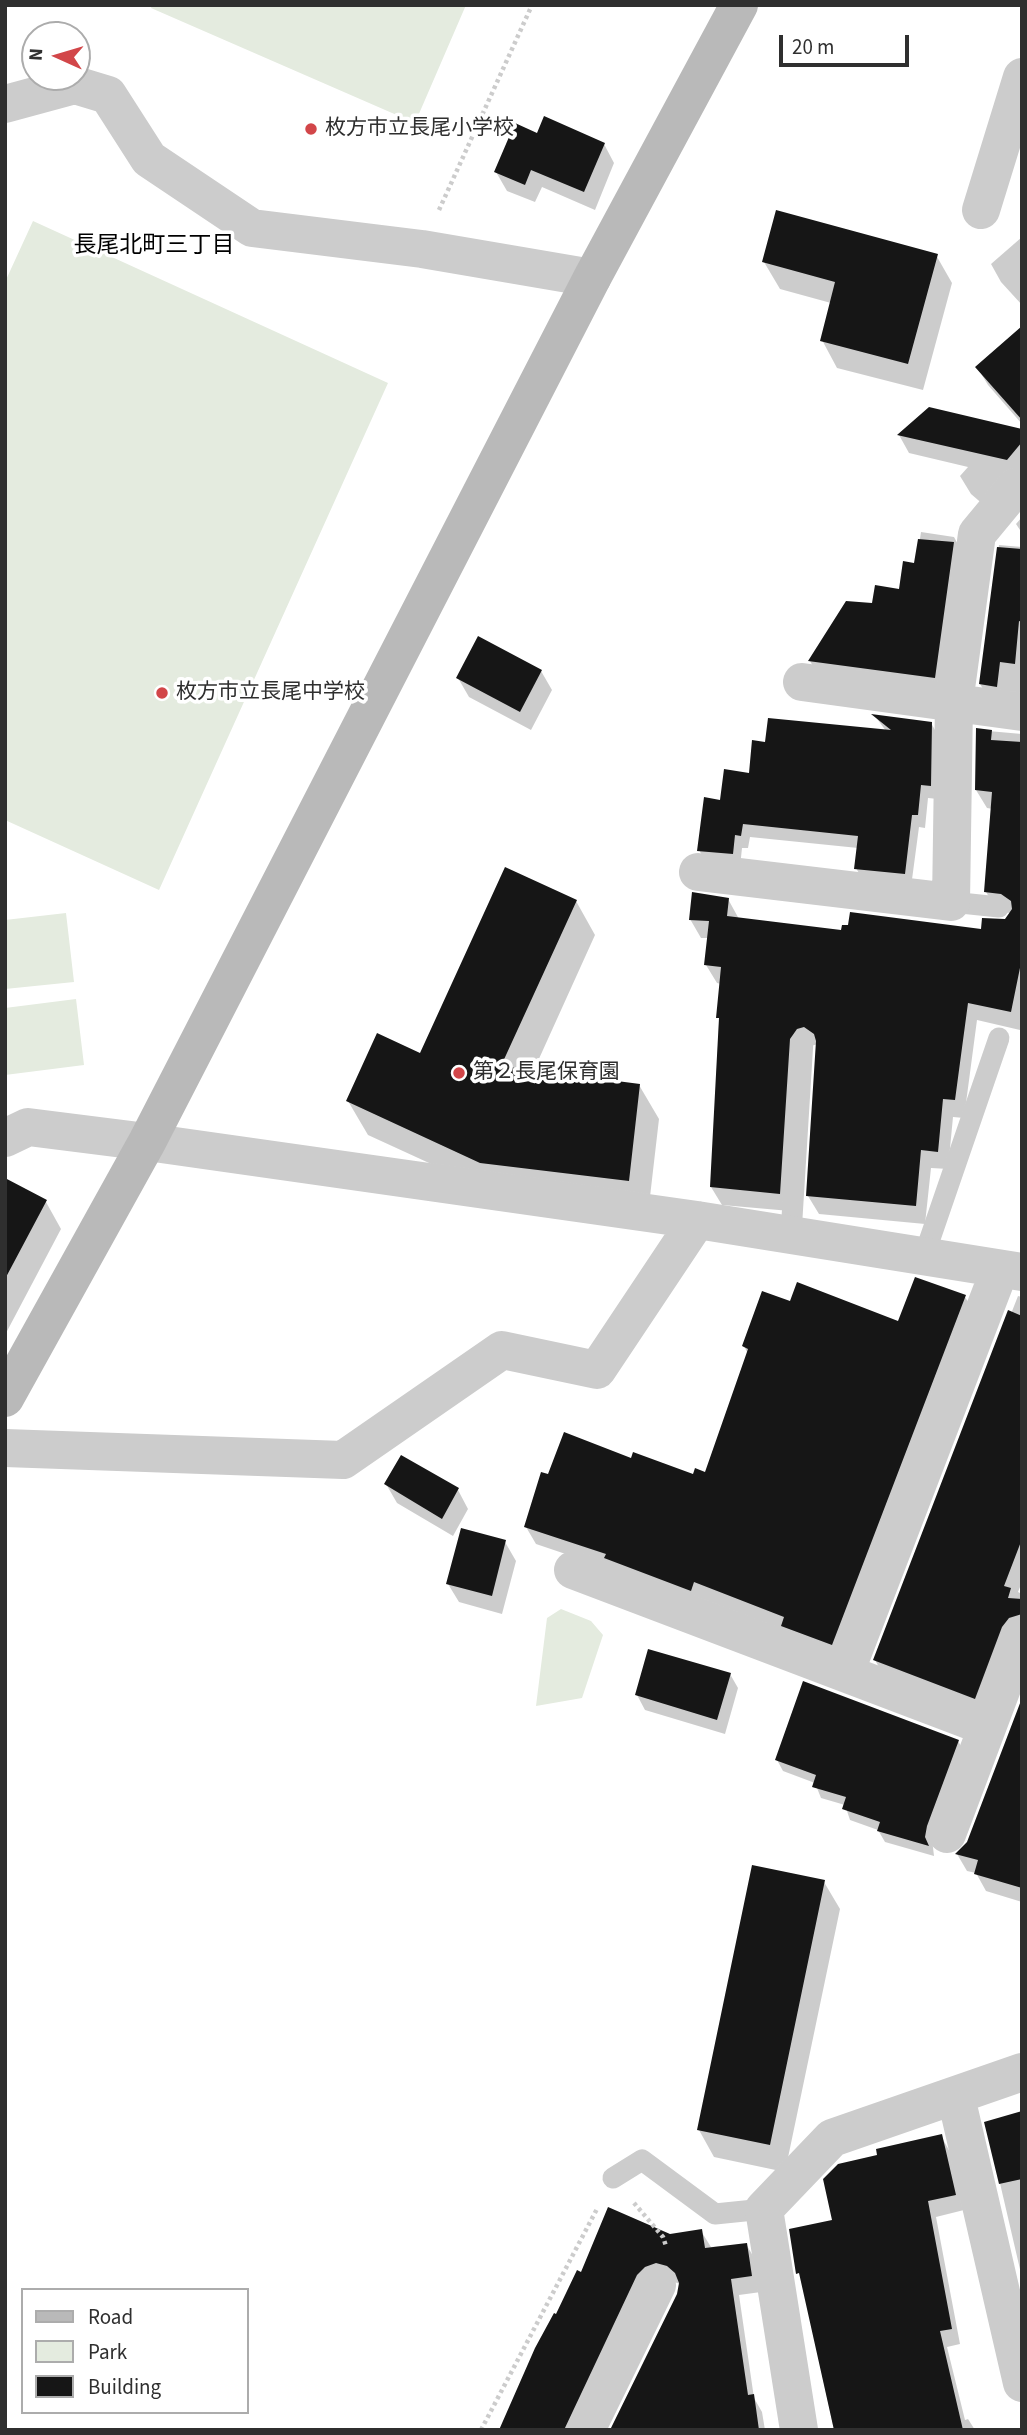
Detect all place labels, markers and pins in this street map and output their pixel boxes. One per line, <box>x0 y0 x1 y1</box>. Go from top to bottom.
place label: 枚方市立長尾小学校 <box>325 116 514 142</box>
marker: 枚方市立長尾小学校 <box>303 121 319 137</box>
place label: 枚方市立長尾中学校 <box>176 680 365 706</box>
marker: 枚方市立長尾中学校 <box>154 685 170 701</box>
place label: 第２長尾保育園 <box>473 1060 620 1086</box>
marker: 第２長尾保育園 <box>451 1065 467 1081</box>

